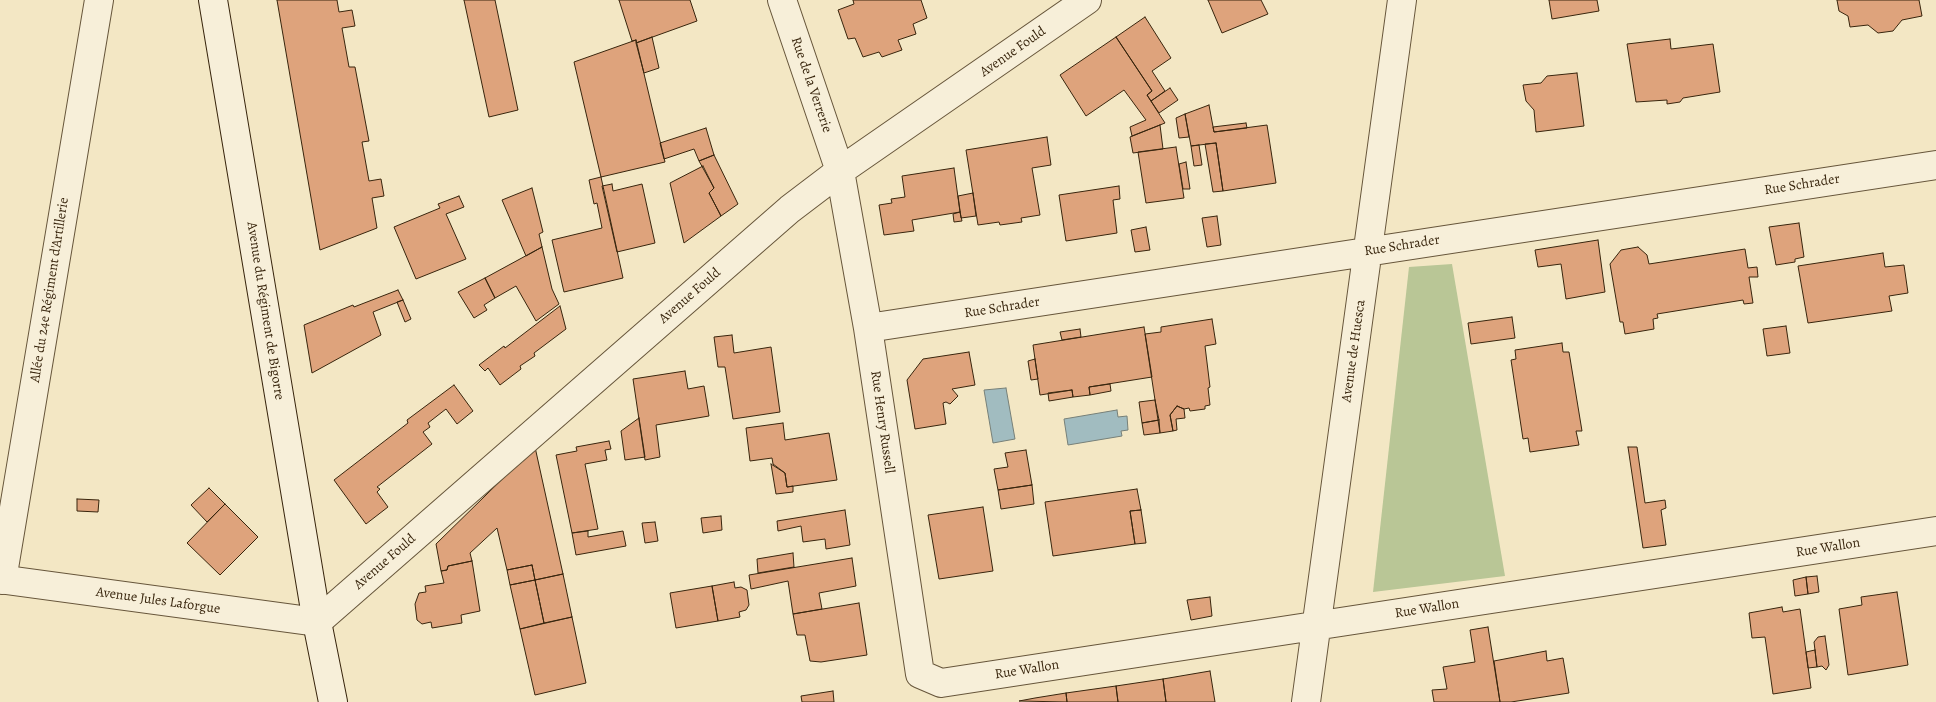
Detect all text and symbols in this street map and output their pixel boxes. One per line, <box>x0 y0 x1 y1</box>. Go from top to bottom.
street label: Avenue Fould <box>977 23 1049 81</box>
street label: Rue de la Verrerie <box>787 35 835 135</box>
street label: Rue Schrader <box>1763 171 1841 199</box>
street label: Allée du 24e Régiment d'Artillerie <box>27 196 73 384</box>
street label: Avenue du Régiment de Bigorre <box>243 221 287 401</box>
street label: Rue Schrader <box>1363 232 1441 260</box>
street label: Avenue Fould <box>656 265 724 327</box>
street label: Rue Schrader <box>963 294 1041 322</box>
street label: Avenue de Huesca <box>1338 299 1370 403</box>
street label: Rue Henry Russell <box>866 370 898 474</box>
street label: Avenue Fould <box>351 531 419 593</box>
street label: Rue Wallon <box>1795 535 1861 561</box>
street label: Avenue Jules Laforgue <box>95 584 221 618</box>
street label: Rue Wallon <box>1394 596 1460 622</box>
street label: Rue Wallon <box>994 657 1060 683</box>

